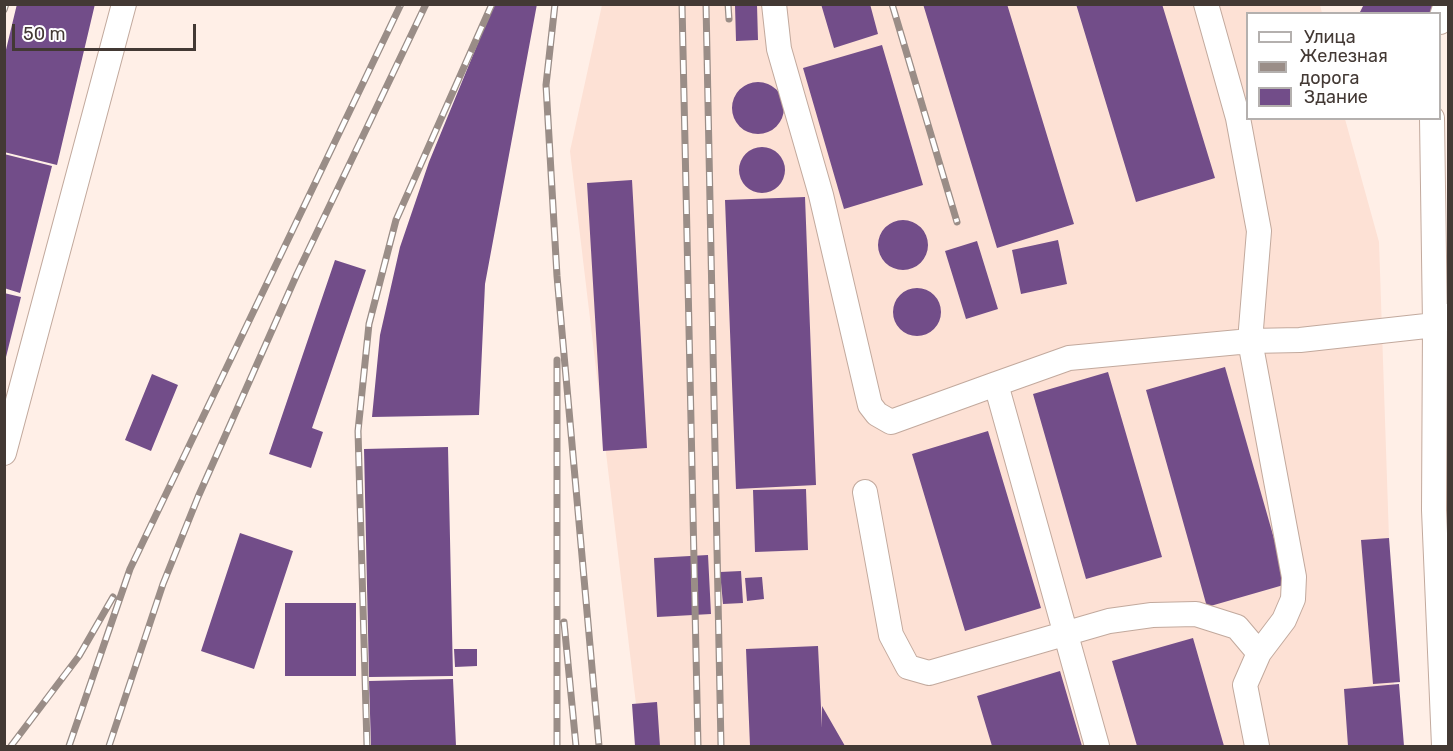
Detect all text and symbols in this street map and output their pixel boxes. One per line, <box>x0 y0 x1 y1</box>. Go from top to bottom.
scale bar <box>15 12 200 50</box>
legend <box>1246 12 1441 120</box>
text: 50 m <box>23 23 66 45</box>
text: Улица <box>1304 26 1356 48</box>
text: Железная дорога <box>1299 45 1388 89</box>
text: Здание <box>1304 86 1368 108</box>

